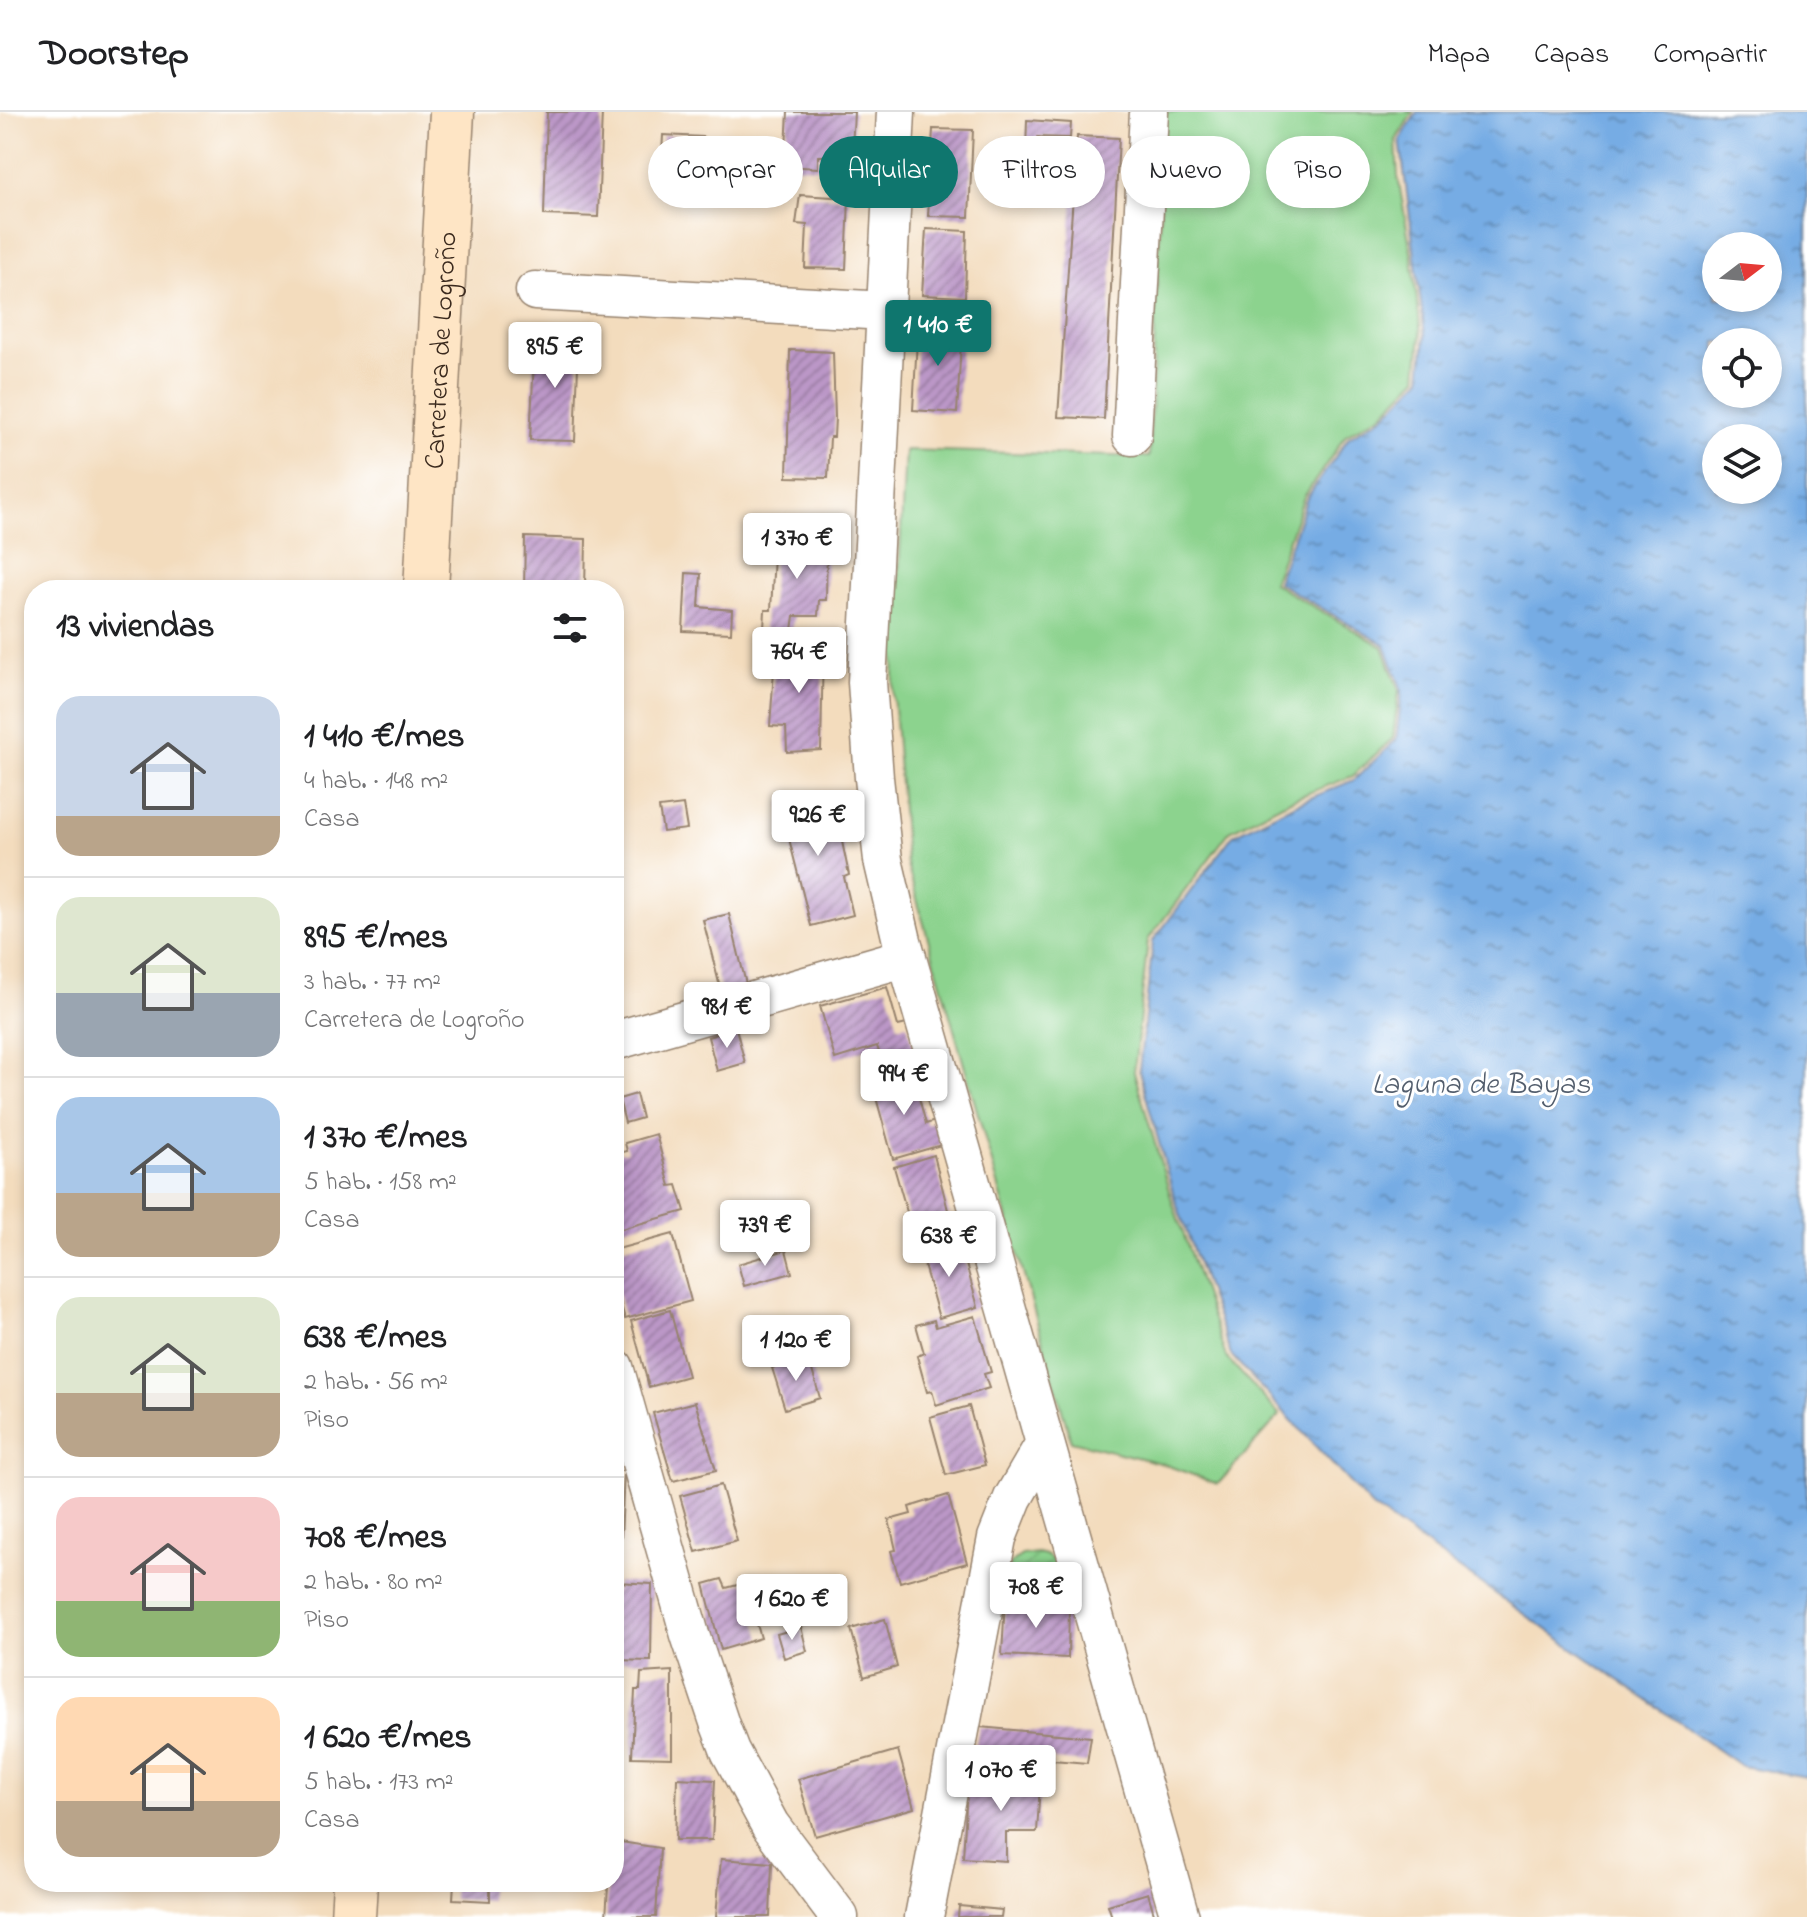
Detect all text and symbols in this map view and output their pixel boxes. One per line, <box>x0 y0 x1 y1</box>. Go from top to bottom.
text: Doorstep <box>40 27 189 83</box>
text: Mapa <box>1428 35 1490 76</box>
text: Capas <box>1534 35 1609 76</box>
text: Compartir <box>1653 35 1767 76</box>
chip: Comprar <box>648 136 803 208</box>
chip: Alquilar <box>819 136 958 208</box>
chip: Filtros <box>974 136 1105 208</box>
chip: Nuevo <box>1121 136 1250 208</box>
chip: Piso <box>1266 136 1370 208</box>
street label: Carretera de Logroño <box>416 231 469 470</box>
north arrow <box>1702 232 1782 312</box>
map controls <box>1702 232 1782 504</box>
pin: 1 410 € <box>864 300 1012 368</box>
text: 1 410 € <box>903 307 973 345</box>
pin: 895 € <box>499 322 611 390</box>
button: locate <box>1702 328 1782 408</box>
text: 895 € <box>526 329 584 367</box>
button: layers <box>1702 424 1782 504</box>
pin: 1 370 € <box>723 513 871 581</box>
text: 1 370 € <box>761 520 833 558</box>
text: 13 viviendas <box>56 603 215 653</box>
icon: filters <box>548 606 592 650</box>
pin: 764 € <box>743 627 855 695</box>
text: 764 € <box>770 634 828 672</box>
text: 1 410 €/mes <box>304 713 464 763</box>
icon: home <box>120 728 216 824</box>
text: 4 hab. · 148 m² <box>304 763 448 801</box>
pin: 926 € <box>762 790 874 858</box>
text: 926 € <box>790 797 846 835</box>
text: Casa <box>304 801 360 839</box>
text: 895 €/mes <box>304 914 448 964</box>
icon: home <box>120 929 216 1025</box>
text: 3 hab. · 77 m² <box>304 964 441 1002</box>
pin: 981 € <box>671 982 783 1050</box>
text: 981 € <box>702 989 752 1027</box>
text: Carretera de Logroño <box>304 1002 525 1040</box>
pin: 994 € <box>848 1049 960 1117</box>
text: 994 € <box>879 1056 930 1094</box>
water label: Laguna de Bayas <box>1372 1064 1591 1108</box>
text: 1 370 €/mes <box>304 1114 468 1164</box>
icon: home <box>120 1129 216 1225</box>
text: 5 hab. · 158 m² <box>304 1164 457 1202</box>
pin: 739 € <box>709 1200 821 1268</box>
text: Casa <box>304 1202 360 1240</box>
text: 739 € <box>738 1207 792 1245</box>
pin: 638 € <box>893 1211 1005 1279</box>
text: 638 € <box>921 1218 977 1256</box>
text: 638 €/mes <box>304 1314 447 1364</box>
pin: 1 120 € <box>722 1315 870 1383</box>
text: 1 120 € <box>760 1322 832 1360</box>
icon: home <box>120 1329 216 1425</box>
text: 2 hab. · 56 m² <box>304 1364 448 1402</box>
text: Piso <box>304 1402 349 1440</box>
text: 708 €/mes <box>304 1514 447 1564</box>
icon: home <box>120 1529 216 1625</box>
pin: 708 € <box>980 1562 1092 1630</box>
text: 2 hab. · 80 m² <box>304 1564 443 1602</box>
text: 708 € <box>1008 1569 1064 1607</box>
pin: 1 620 € <box>718 1574 866 1642</box>
text: 1 620 € <box>755 1581 829 1619</box>
text: Piso <box>304 1602 349 1640</box>
text: 1 620 €/mes <box>304 1714 472 1764</box>
icon: home <box>120 1729 216 1825</box>
pin: 1 070 € <box>927 1745 1075 1813</box>
text: 1 070 € <box>965 1752 1037 1790</box>
text: 5 hab. · 173 m² <box>304 1764 453 1802</box>
text: Casa <box>304 1802 360 1840</box>

